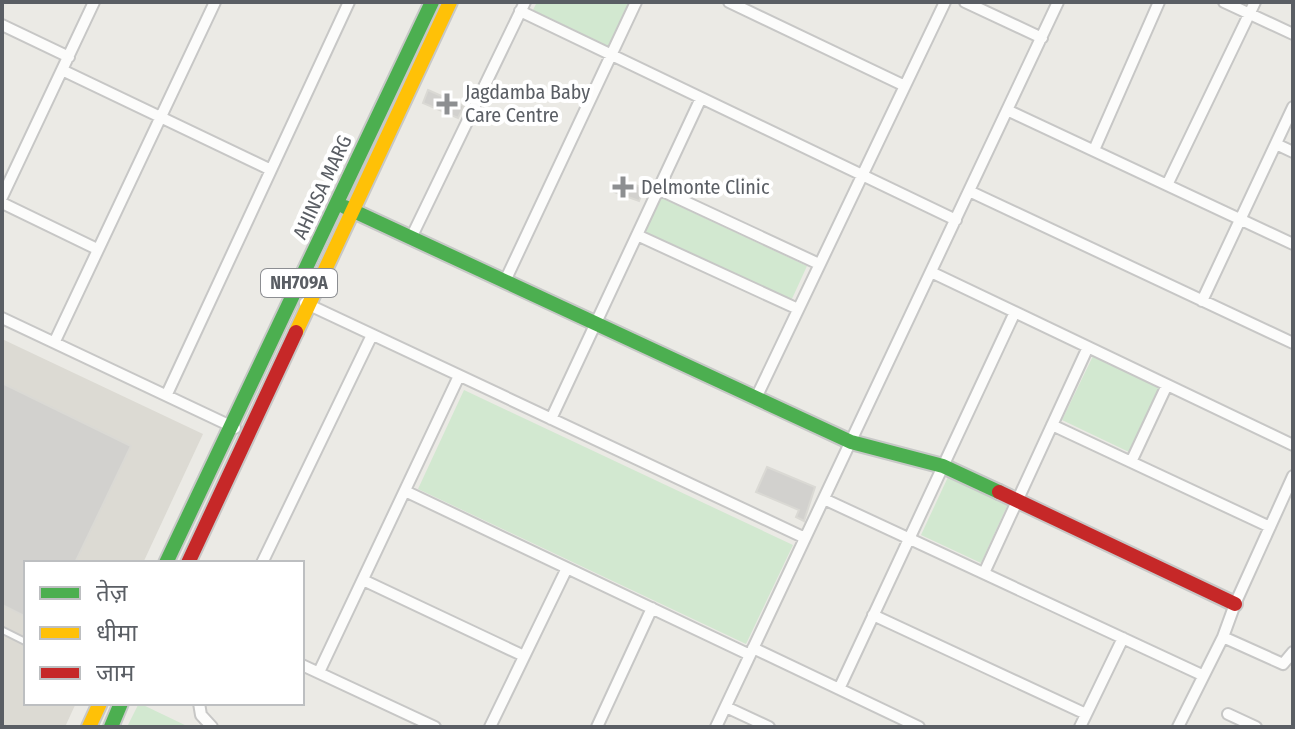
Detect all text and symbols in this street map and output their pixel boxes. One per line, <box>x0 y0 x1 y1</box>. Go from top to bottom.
place label: Jagdamba Baby Care Centre <box>465 80 590 127</box>
marker: Jagdamba Baby Care Centre <box>436 93 458 115</box>
street label: AHINSA MARG <box>287 131 357 243</box>
place label: Delmonte Clinic <box>641 175 770 199</box>
marker: Delmonte Clinic <box>612 176 634 198</box>
road number: NH709A <box>261 269 337 297</box>
legend <box>24 561 304 705</box>
text: तेज़ <box>96 579 129 607</box>
text: धीमा <box>96 619 138 647</box>
text: जाम <box>96 659 135 687</box>

